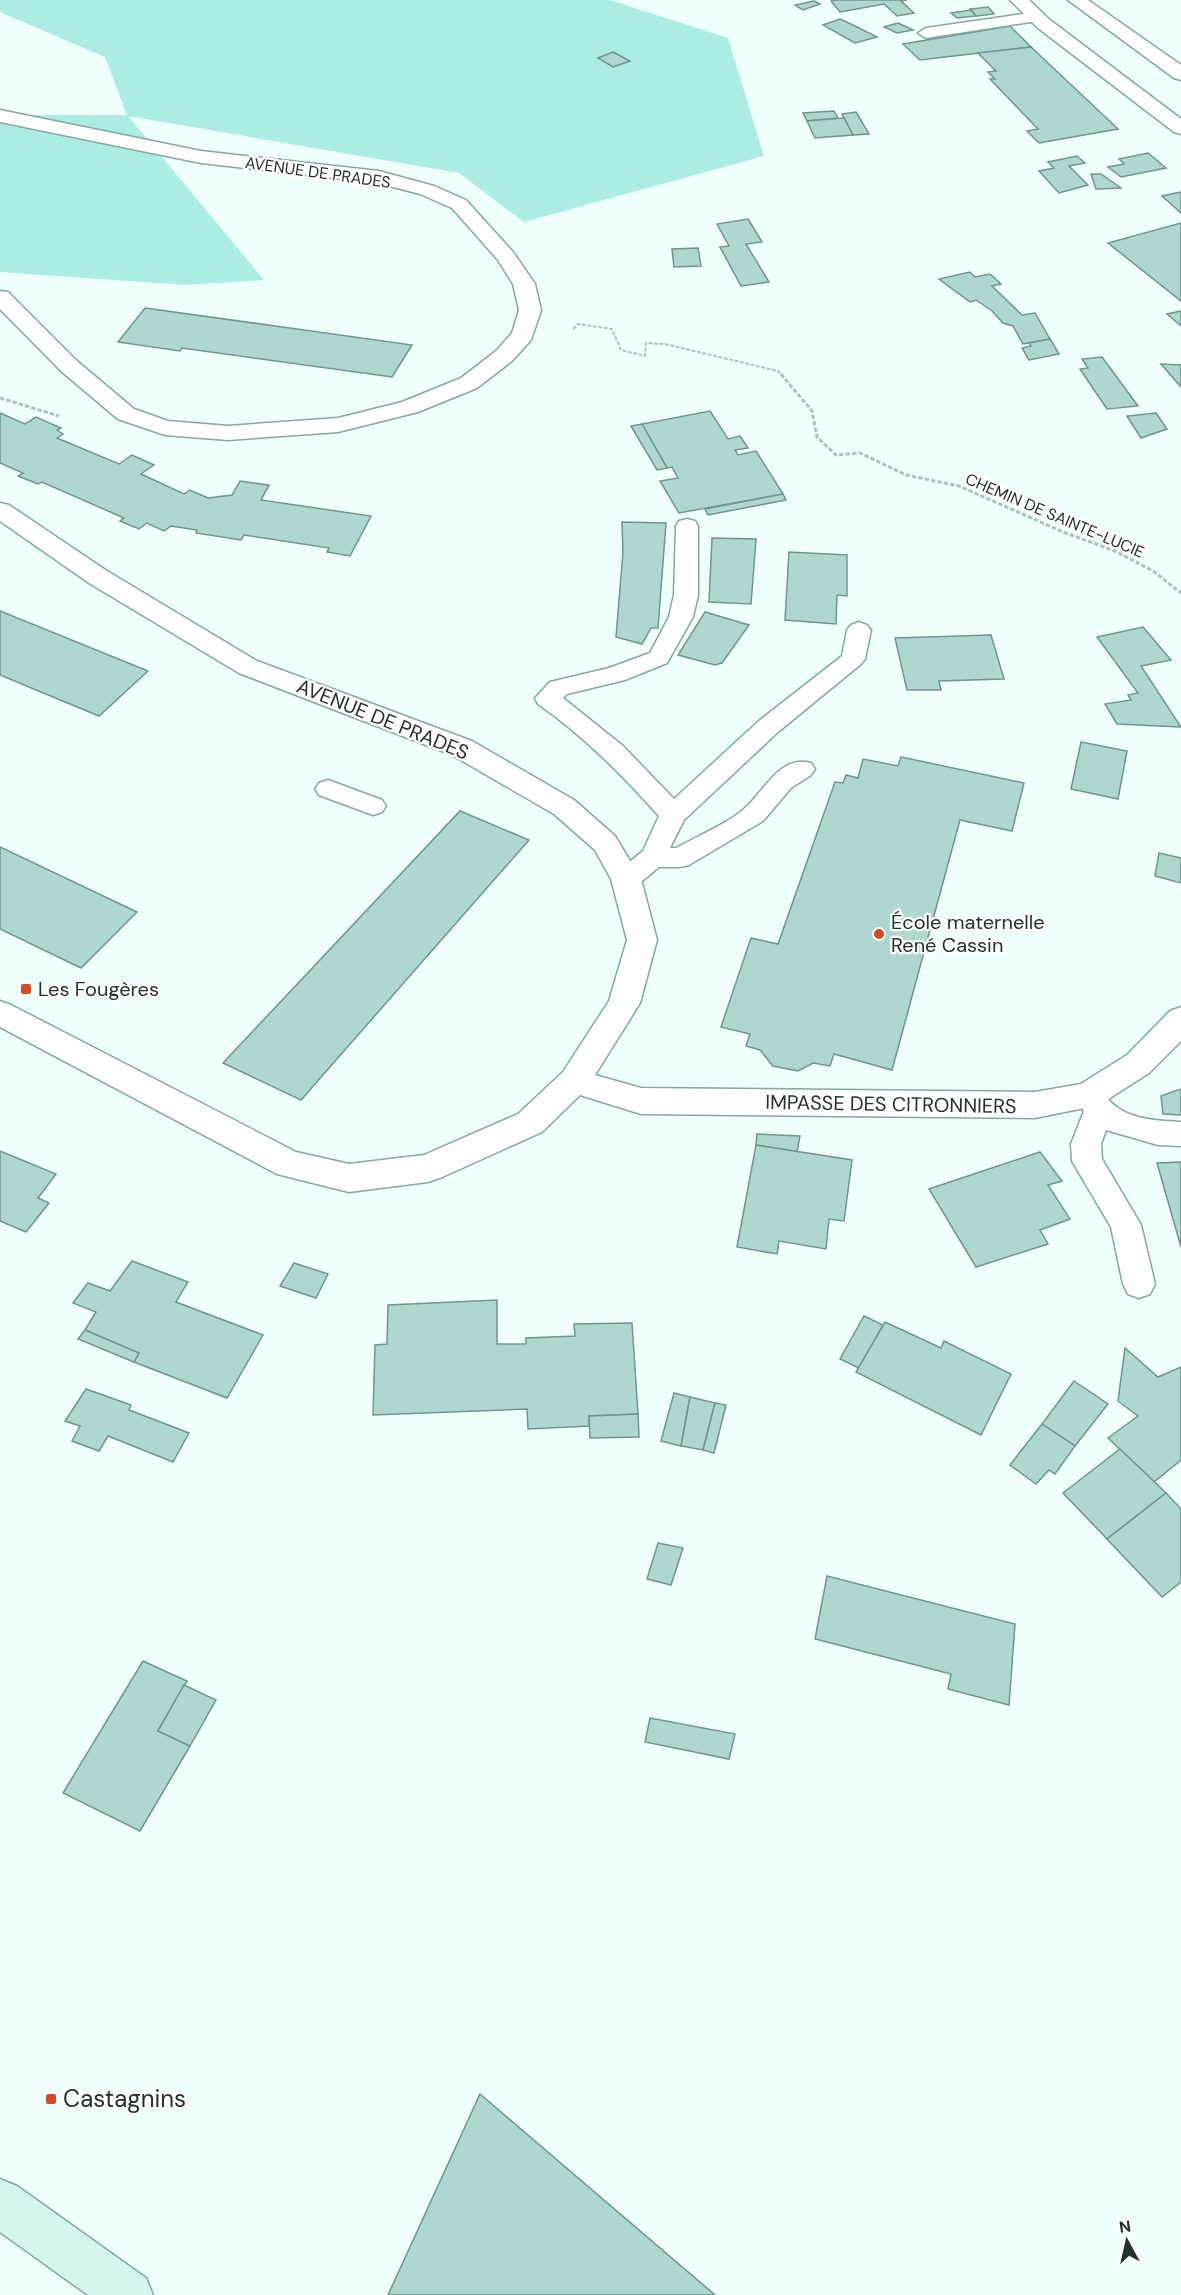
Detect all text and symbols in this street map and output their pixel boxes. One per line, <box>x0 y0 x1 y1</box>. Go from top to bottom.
street label: AVENUE DE PRADES <box>244 152 392 193</box>
street label: CHEMIN DE SAINTE-LUCIE <box>962 468 1147 563</box>
street label: AVENUE DE PRADES <box>293 673 473 765</box>
place label: École maternelle René Cassin <box>891 909 1045 958</box>
marker: École maternelle René Cassin <box>872 927 886 941</box>
place label: Les Fougères <box>38 976 159 1002</box>
marker: Les Fougères <box>19 982 33 996</box>
street label: IMPASSE DES CITRONNIERS <box>765 1089 1017 1119</box>
place label: Castagnins <box>63 2083 186 2114</box>
marker: Castagnins <box>44 2092 58 2106</box>
north arrow <box>1097 2211 1157 2271</box>
text: N <box>1118 2215 1132 2238</box>

